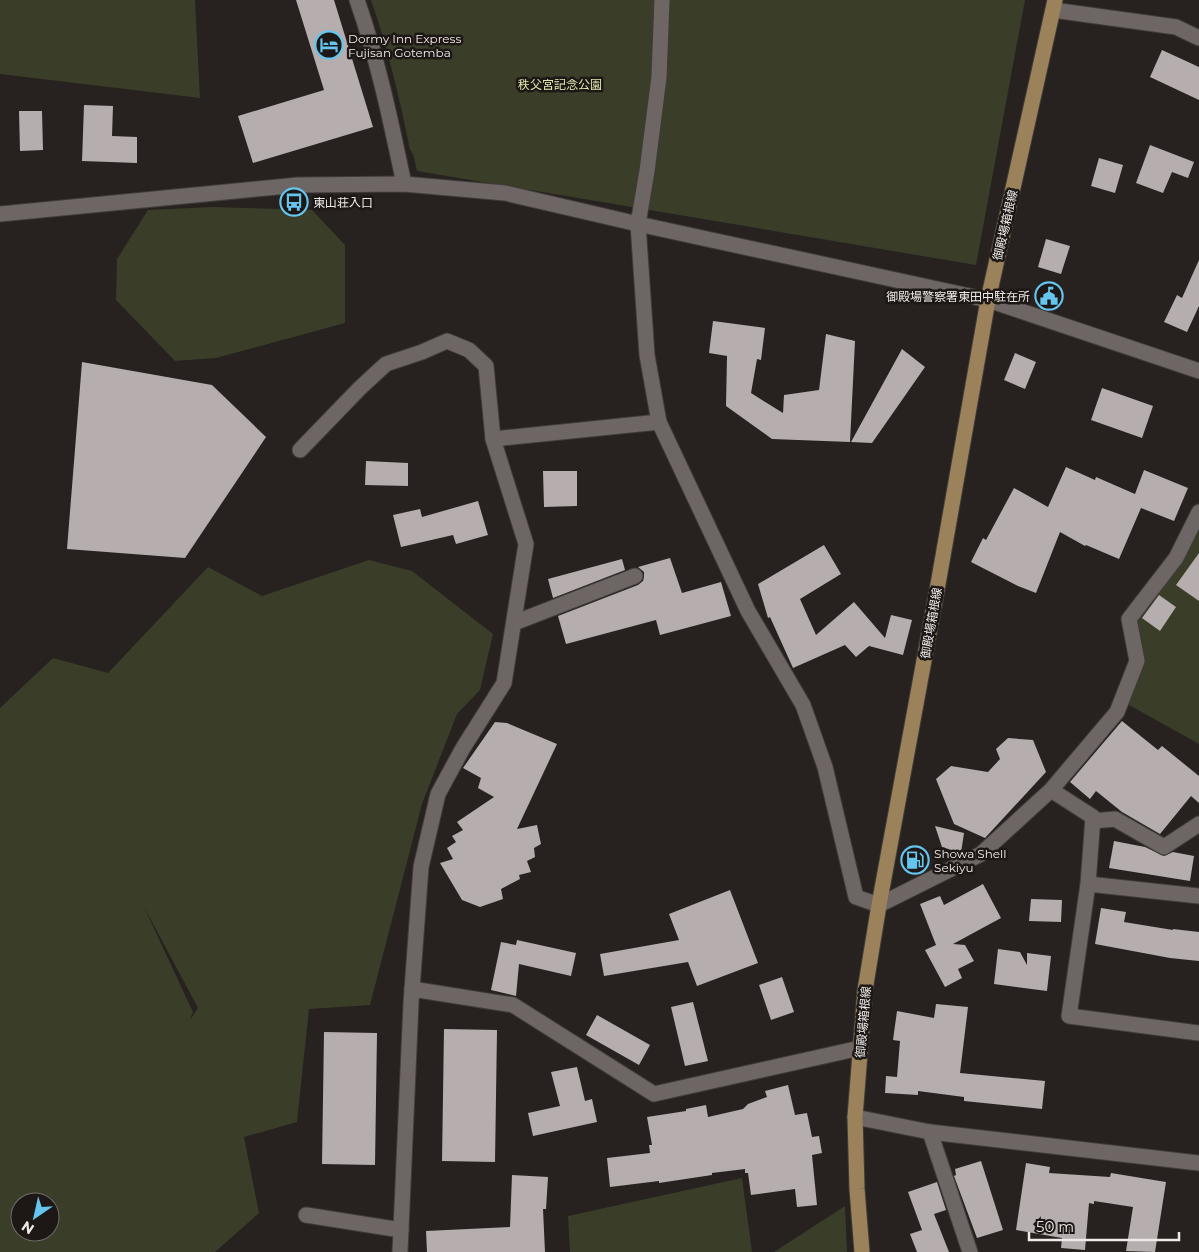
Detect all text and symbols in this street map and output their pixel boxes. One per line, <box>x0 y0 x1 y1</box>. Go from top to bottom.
hotel icon: Dormy Inn Express Fujisan Gotemba <box>314 30 344 60</box>
place label: Dormy Inn Express Fujisan Gotemba <box>348 31 461 60</box>
park label: 秩父宮記念公園 <box>518 77 602 92</box>
bus stop icon: 東山荘入口 <box>279 187 309 217</box>
street label: 御殿場箱根線 <box>990 188 1020 262</box>
place label: 東山荘入口 <box>313 195 373 210</box>
public building icon: 御殿場警察署東田中駐在所 <box>1034 281 1064 311</box>
place label: 御殿場警察署東田中駐在所 <box>886 289 1030 304</box>
street label: 御殿場箱根線 <box>917 586 945 660</box>
fuel station icon: Showa Shell Sekiyu <box>900 845 930 875</box>
place label: Showa Shell Sekiyu <box>934 846 1007 875</box>
street label: 御殿場箱根線 <box>852 985 874 1059</box>
north arrow <box>10 1192 60 1242</box>
scale bar <box>1029 1210 1179 1242</box>
text: N <box>18 1217 37 1238</box>
text: 50 m <box>1036 1217 1074 1236</box>

